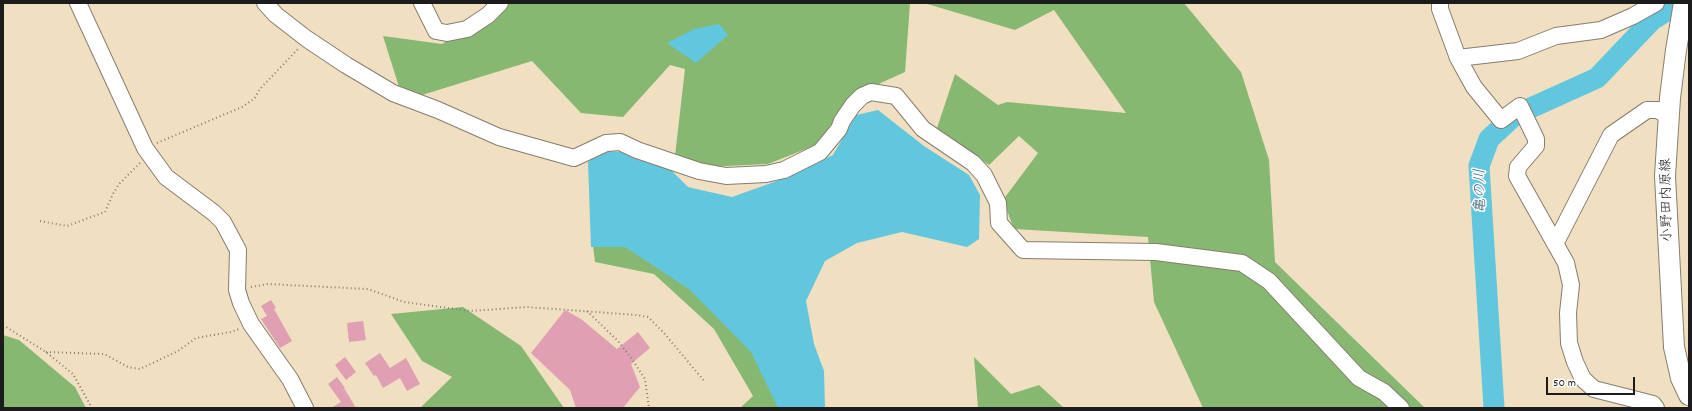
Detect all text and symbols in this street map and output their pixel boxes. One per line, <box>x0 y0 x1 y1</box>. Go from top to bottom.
street label: 小野田内原線 <box>1659 158 1677 242</box>
water label: 亀の川 <box>1473 168 1491 214</box>
scale bar <box>1548 369 1637 395</box>
text: 50 m <box>1553 375 1576 392</box>

